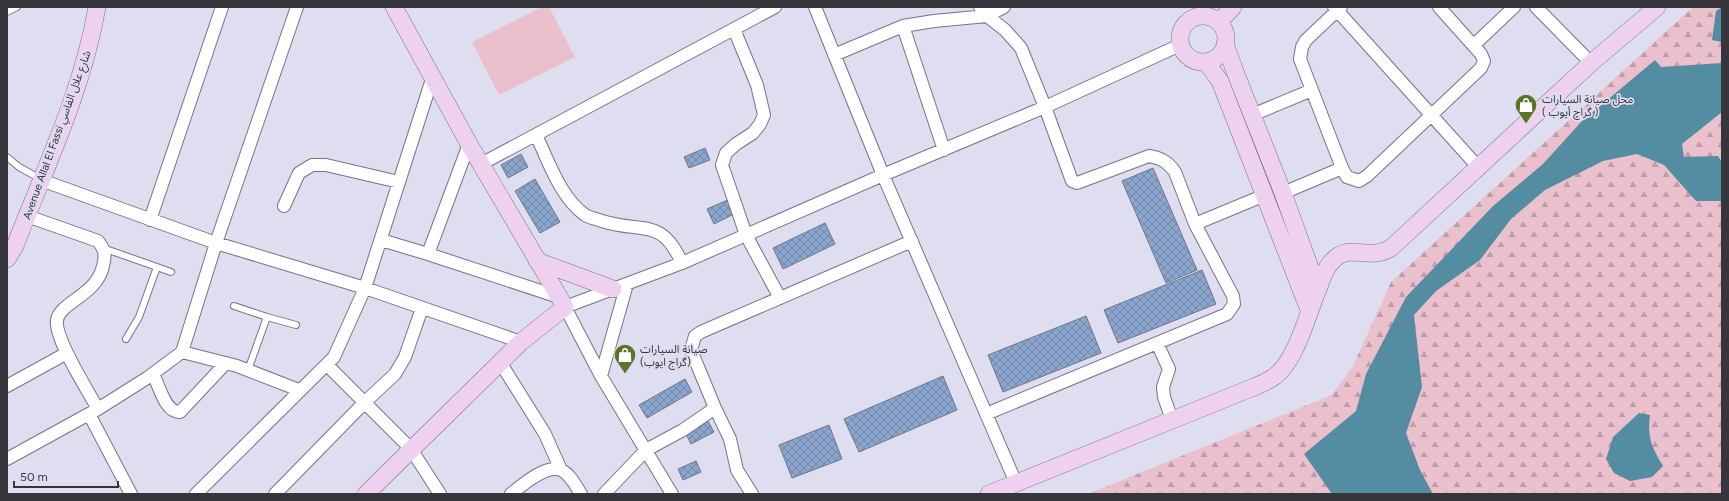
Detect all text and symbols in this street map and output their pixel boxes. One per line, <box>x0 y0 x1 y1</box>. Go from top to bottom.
street label: Avenue Allal El Fassi شارع علال الفاسي <box>20 48 96 222</box>
shop icon: محل صيانة السيارات ( گراچ أيوب ) <box>1513 92 1539 125</box>
place label: محل صيانة السيارات ( گراچ أيوب ) <box>1542 93 1633 120</box>
shop icon: صيانة السيارات (گراج ايوب) <box>612 342 638 375</box>
place label: صيانة السيارات (گراج ايوب) <box>640 343 708 370</box>
scale bar <box>14 463 118 489</box>
text: 50 m <box>20 470 48 484</box>

